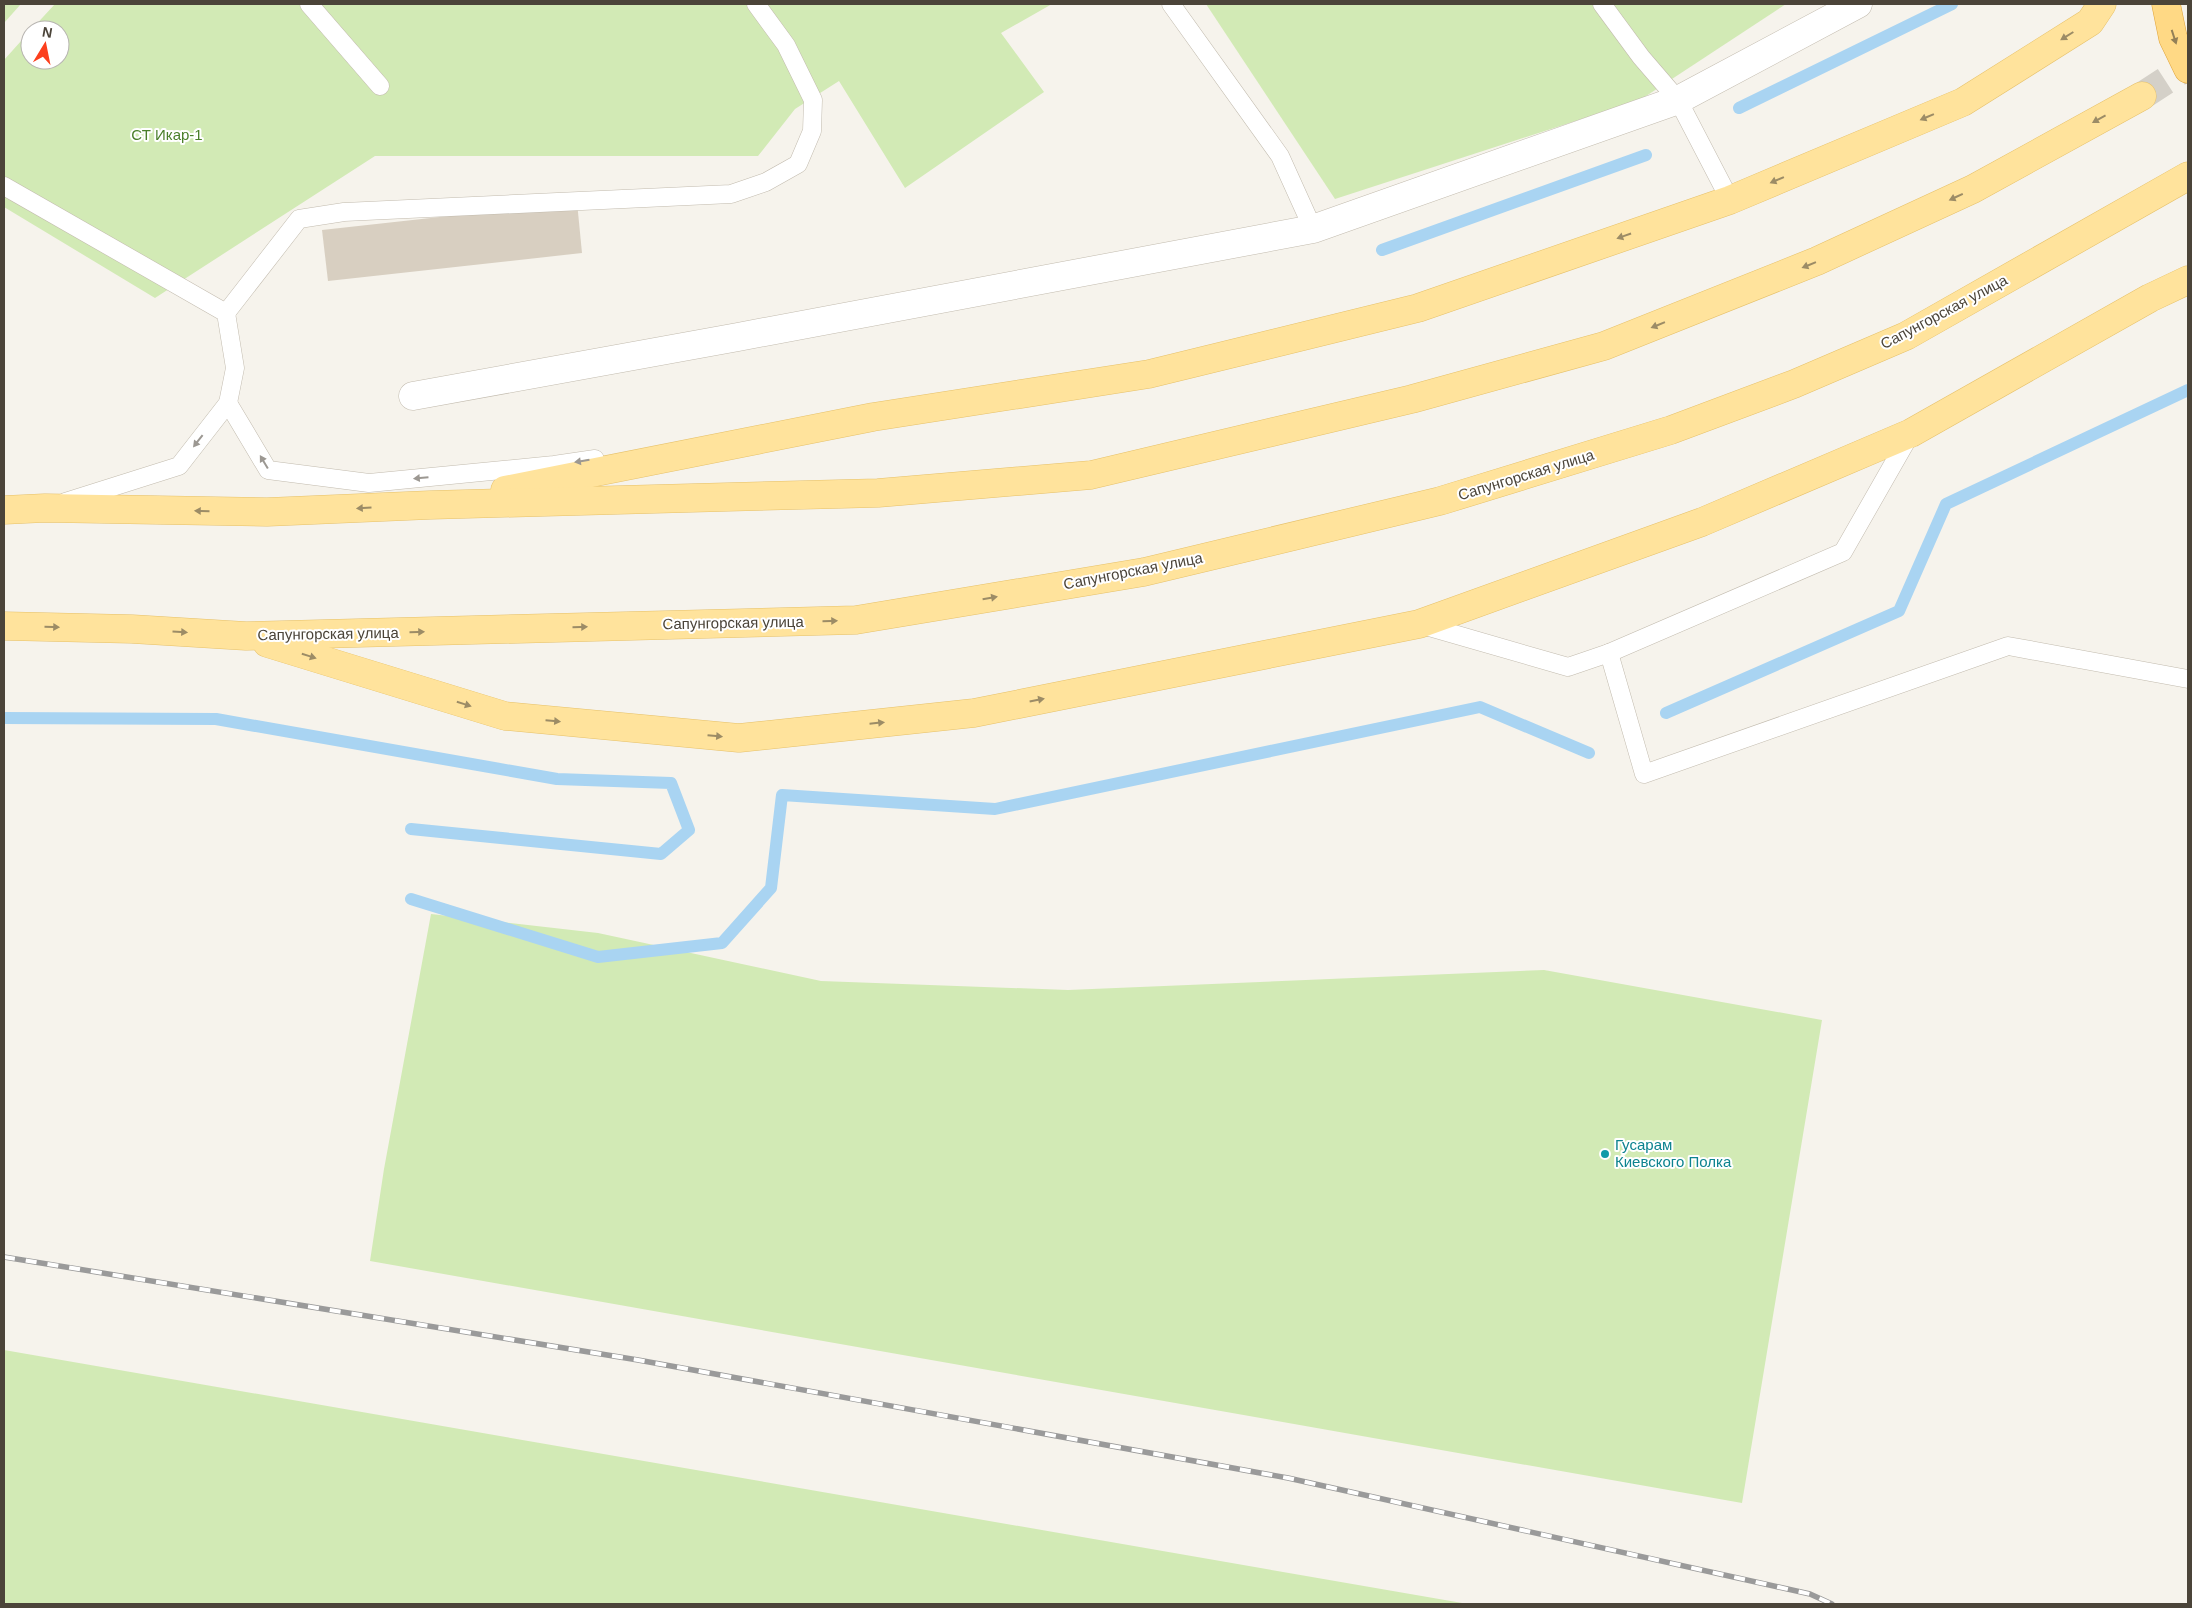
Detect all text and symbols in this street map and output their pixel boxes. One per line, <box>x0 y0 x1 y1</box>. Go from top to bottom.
north arrow <box>20 20 70 70</box>
text: N <box>41 23 54 41</box>
one-way arrow <box>2171 30 2178 45</box>
one-way arrow <box>2060 32 2074 41</box>
one-way arrow <box>1920 114 1934 122</box>
one-way arrow <box>2093 115 2106 124</box>
park label: СТ Икар-1 <box>131 126 203 143</box>
one-way arrow <box>1769 176 1784 184</box>
one-way arrow <box>1949 193 1963 201</box>
one-way arrow <box>1617 233 1632 240</box>
one-way arrow <box>1802 261 1816 269</box>
street label: Сапунгорская улица <box>1877 271 2011 352</box>
one-way arrow <box>1650 321 1665 329</box>
one-way arrow <box>193 434 204 447</box>
street label: Сапунгорская улица <box>1456 446 1597 503</box>
one-way arrow <box>259 456 268 469</box>
one-way arrow <box>574 457 590 465</box>
one-way arrow <box>413 474 429 482</box>
one-way arrow <box>356 504 372 512</box>
one-way arrow <box>193 507 209 515</box>
street label: Сапунгорская улица <box>1062 549 1205 592</box>
one-way arrow <box>983 593 999 601</box>
street label: Сапунгорская улица <box>662 613 804 632</box>
one-way arrow <box>822 617 838 625</box>
one-way arrow <box>45 623 61 631</box>
one-way arrow <box>572 623 588 631</box>
street label: Сапунгорская улица <box>257 624 399 643</box>
one-way arrow <box>409 627 425 635</box>
one-way arrow <box>173 629 189 637</box>
one-way arrow <box>302 652 317 660</box>
one-way arrow <box>1030 696 1046 704</box>
one-way arrow <box>457 700 472 708</box>
one-way arrow <box>546 717 562 725</box>
one-way arrow <box>869 719 885 727</box>
one-way arrow <box>707 732 723 740</box>
place label: Гусарам Киевского Полка <box>1615 1136 1732 1170</box>
marker: Гусарам Киевского Полка <box>1599 1148 1611 1160</box>

